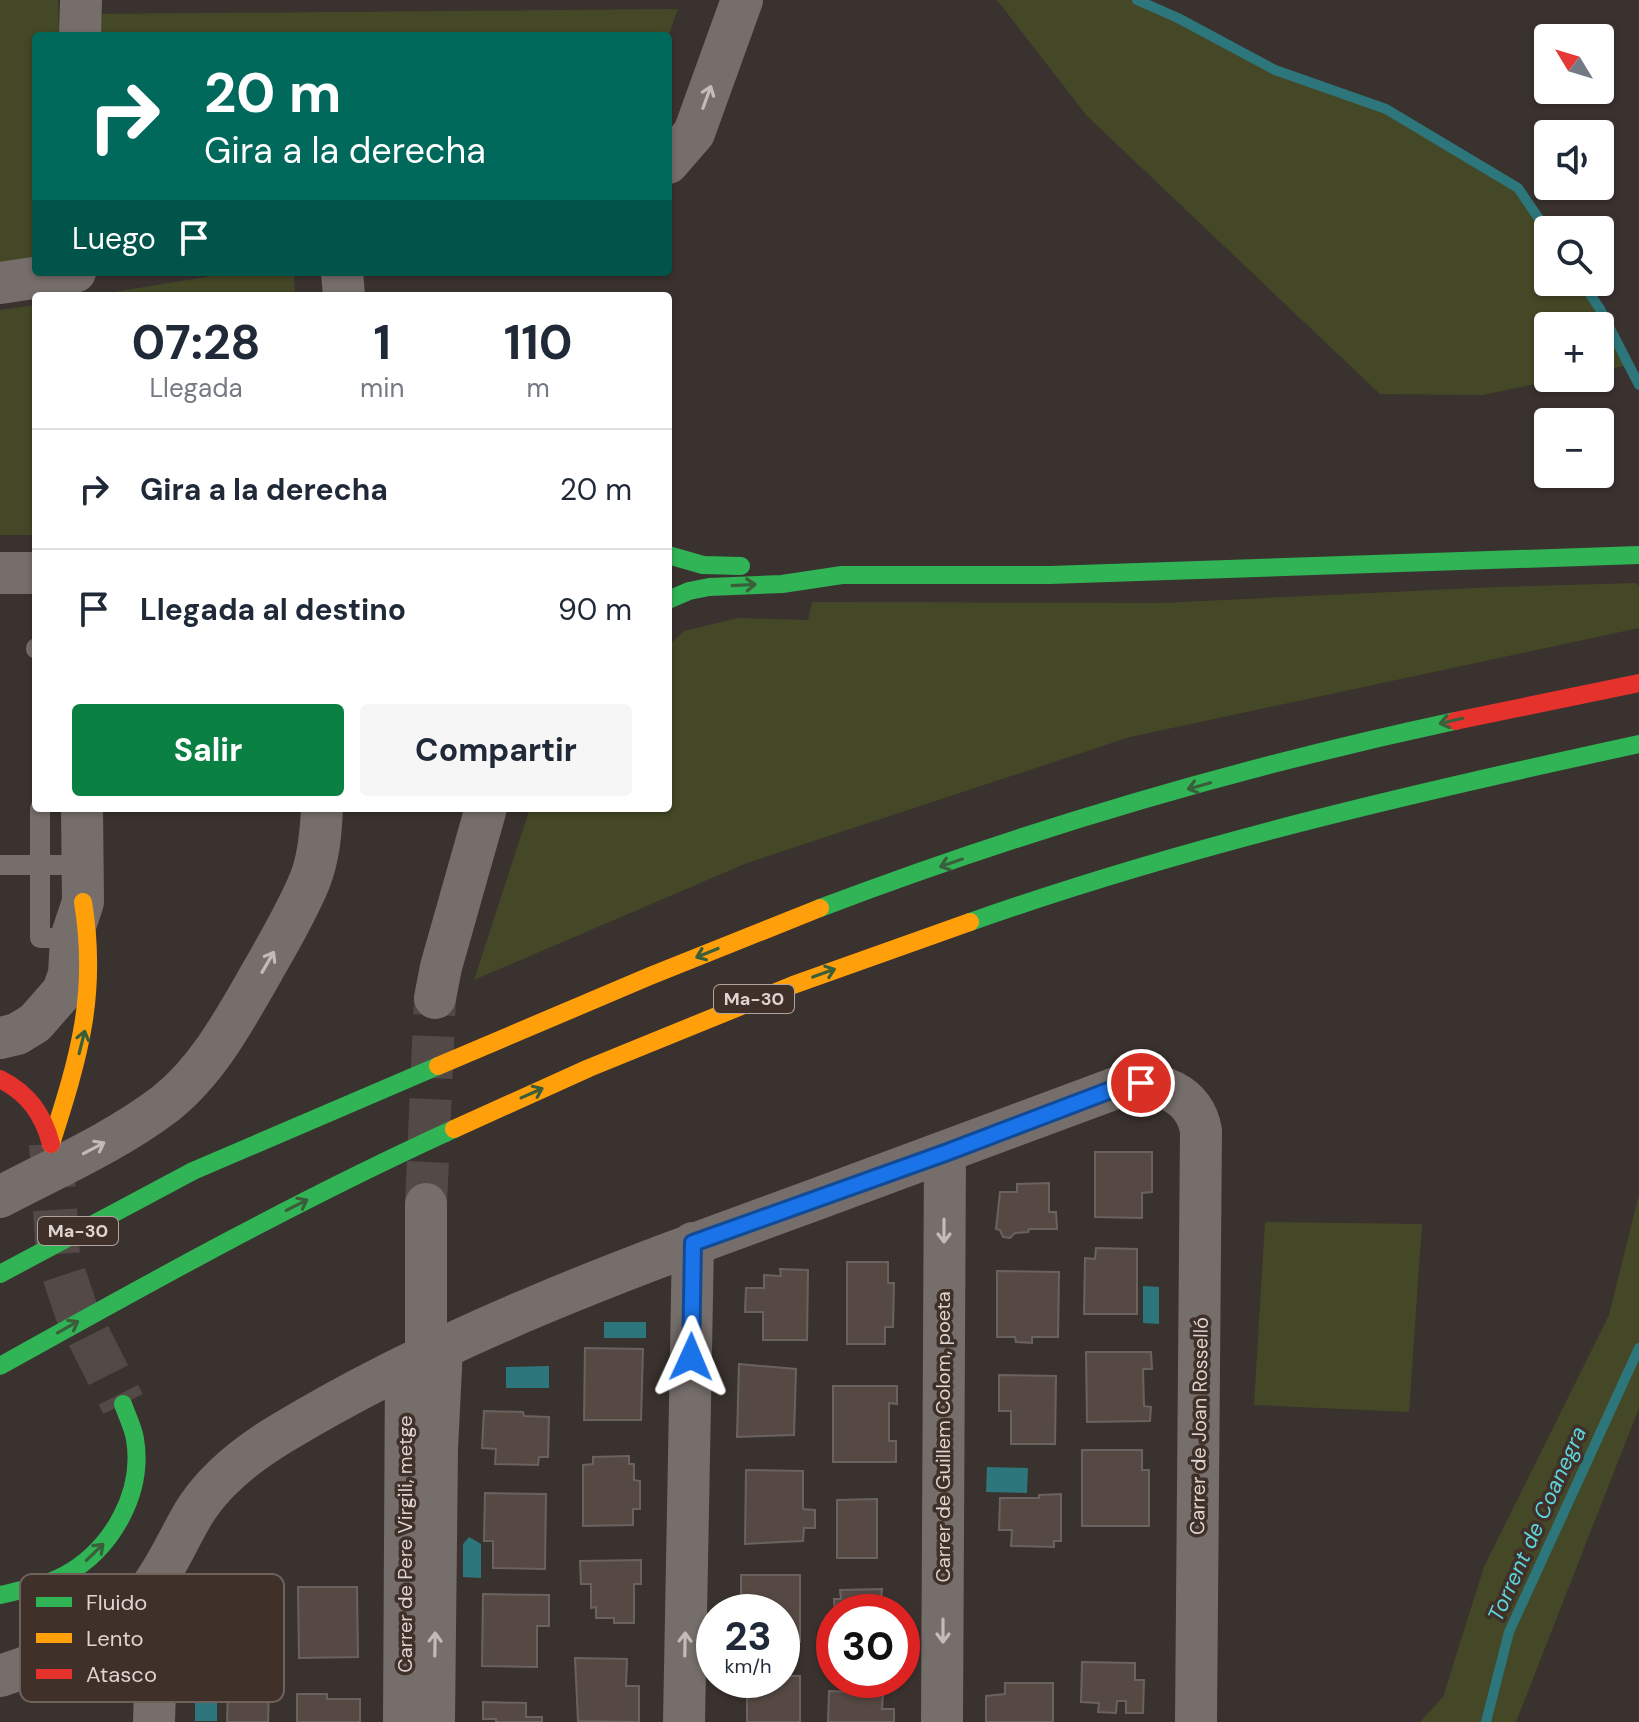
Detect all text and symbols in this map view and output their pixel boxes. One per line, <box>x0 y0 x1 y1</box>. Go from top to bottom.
north arrow <box>1534 24 1614 104</box>
map controls <box>1534 24 1614 488</box>
text: 20 m <box>204 56 341 129</box>
icon: right <box>72 64 176 168</box>
one-way arrow <box>701 85 716 110</box>
button: sound <box>1534 120 1614 200</box>
text: Gira a la derecha <box>204 127 486 174</box>
icon: arrive <box>172 216 216 260</box>
button: search <box>1534 216 1614 296</box>
text: Luego <box>72 219 156 258</box>
text: 07:28 <box>131 311 261 374</box>
text: 1 <box>373 311 391 374</box>
text: 110 <box>504 311 573 374</box>
button: + <box>1534 312 1614 392</box>
text: Llegada <box>149 371 243 405</box>
text: min <box>360 371 404 405</box>
text: m <box>527 371 550 405</box>
button: − <box>1534 408 1614 488</box>
icon: right <box>72 467 116 511</box>
text: Gira a la derecha <box>140 470 388 509</box>
text: 20 m <box>560 470 632 509</box>
one-way arrow <box>730 577 757 592</box>
icon: arrive <box>72 587 116 631</box>
text: Llegada al destino <box>140 590 406 629</box>
text: 90 m <box>558 590 632 629</box>
button: Salir <box>72 704 344 796</box>
button: Compartir <box>360 704 632 796</box>
one-way arrow <box>1438 714 1464 729</box>
one-way arrow <box>1187 779 1213 794</box>
one-way arrow <box>938 856 963 871</box>
one-way arrow <box>695 947 720 961</box>
one-way arrow <box>260 951 276 974</box>
one-way arrow <box>811 964 836 979</box>
road number: Ma-30 <box>714 985 794 1013</box>
one-way arrow <box>76 1030 91 1056</box>
pin <box>1107 1049 1175 1117</box>
icon: arrive <box>1119 1061 1163 1105</box>
one-way arrow <box>519 1085 544 1100</box>
one-way arrow <box>81 1139 105 1155</box>
one-way arrow <box>285 1196 308 1212</box>
road number: Ma-30 <box>38 1217 118 1245</box>
one-way arrow <box>936 1217 952 1244</box>
street label: Carrer de Guillem Colom, poeta <box>930 1291 956 1583</box>
position arrow <box>649 1315 733 1399</box>
street label: Carrer de Joan Rosselló <box>1184 1317 1214 1535</box>
one-way arrow <box>56 1319 79 1335</box>
street label: Carrer de Pere Virgili, metge <box>392 1415 418 1673</box>
water label: Torrent de Coanegra <box>1481 1422 1593 1626</box>
one-way arrow <box>85 1543 105 1562</box>
legend <box>20 1574 284 1702</box>
text: Fluido <box>86 1588 147 1617</box>
speed limit sign: 30 <box>816 1594 920 1698</box>
text: 23 <box>724 1610 772 1662</box>
one-way arrow <box>935 1617 950 1644</box>
text: Lento <box>86 1624 144 1653</box>
one-way arrow <box>427 1631 443 1658</box>
one-way arrow <box>677 1631 693 1658</box>
text: km/h <box>724 1653 772 1679</box>
text: Atasco <box>86 1660 157 1689</box>

